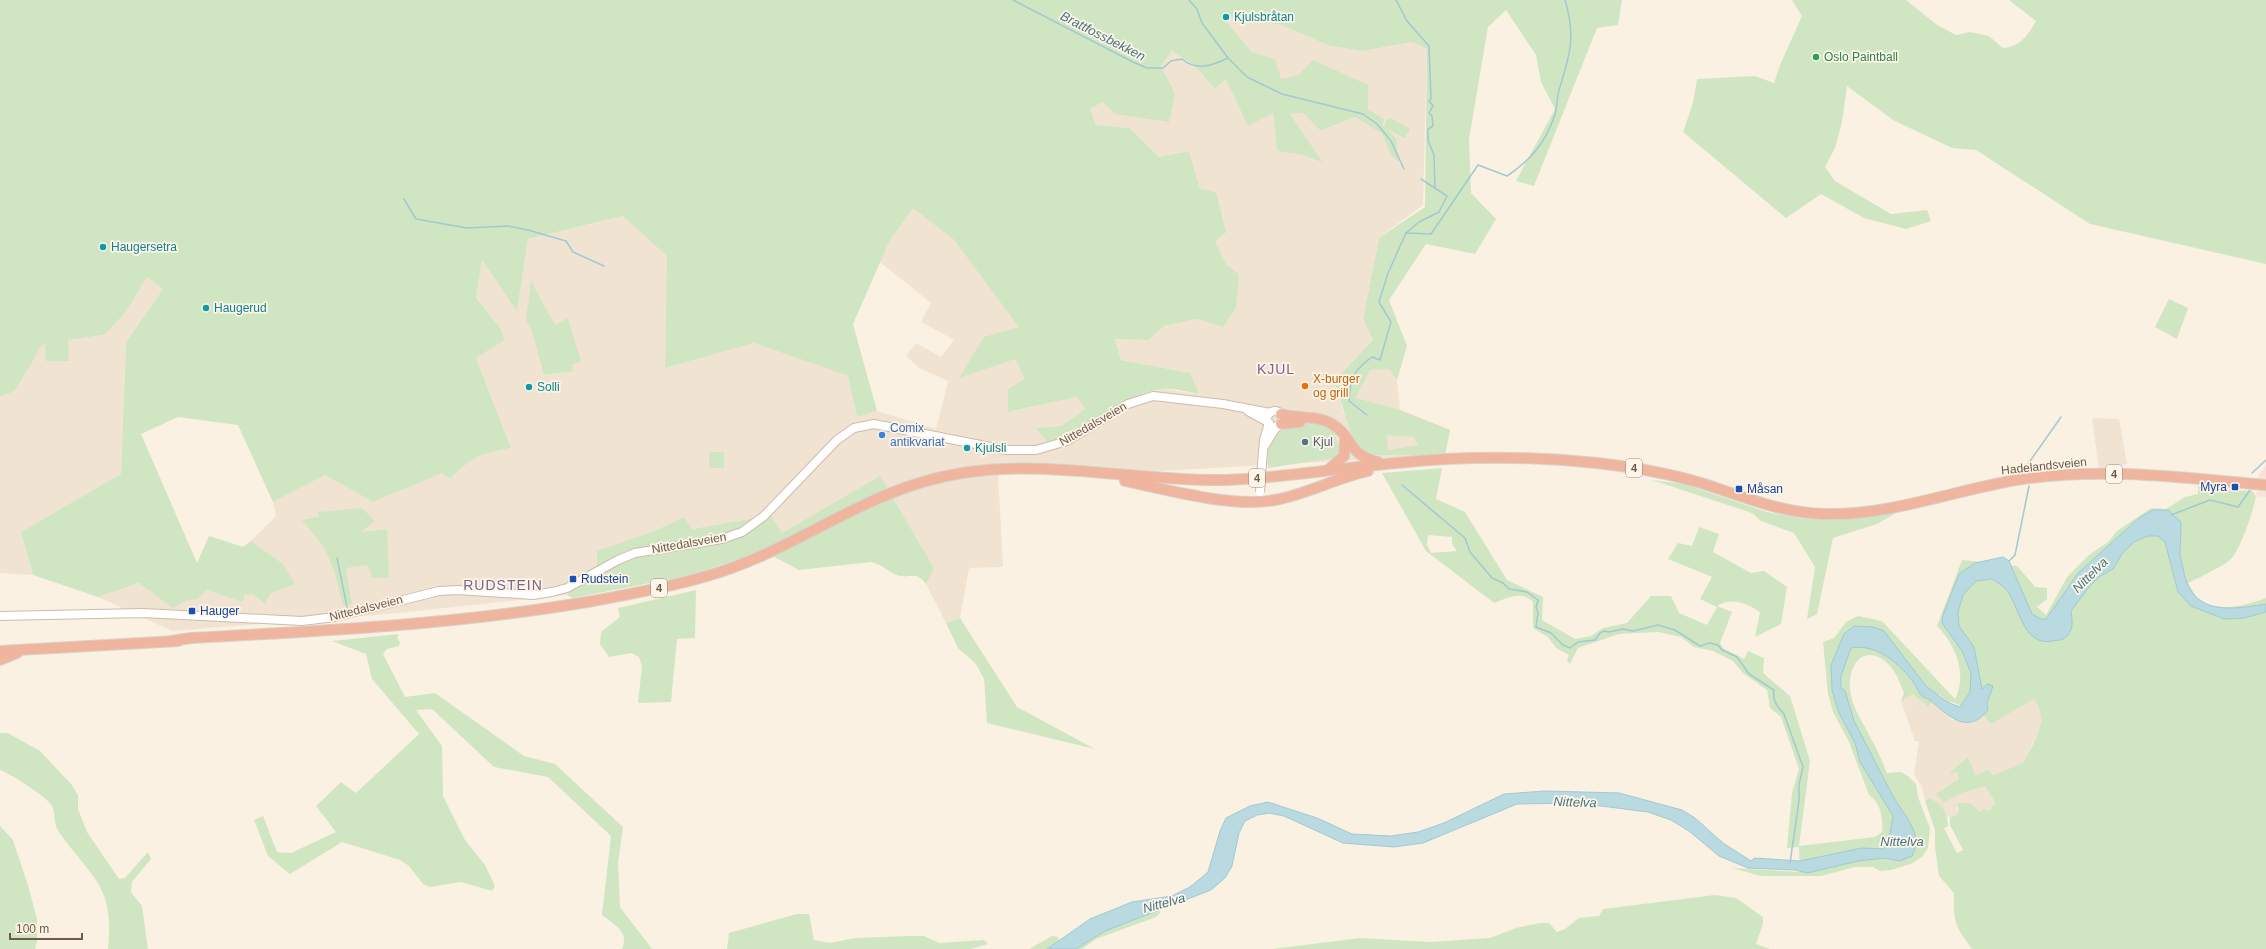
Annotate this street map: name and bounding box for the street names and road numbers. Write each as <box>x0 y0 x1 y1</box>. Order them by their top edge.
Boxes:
street label: Nittedalsveien <box>1057 399 1129 449</box>
street label: Hadelandsveien <box>2000 455 2088 477</box>
road number: 4 <box>1626 459 1642 477</box>
road number: 4 <box>2106 465 2122 483</box>
road number: 4 <box>1249 469 1265 487</box>
street label: Nittedalsveien <box>651 530 727 556</box>
road number: 4 <box>651 579 667 597</box>
street label: Nittedalsveien <box>328 592 404 624</box>

